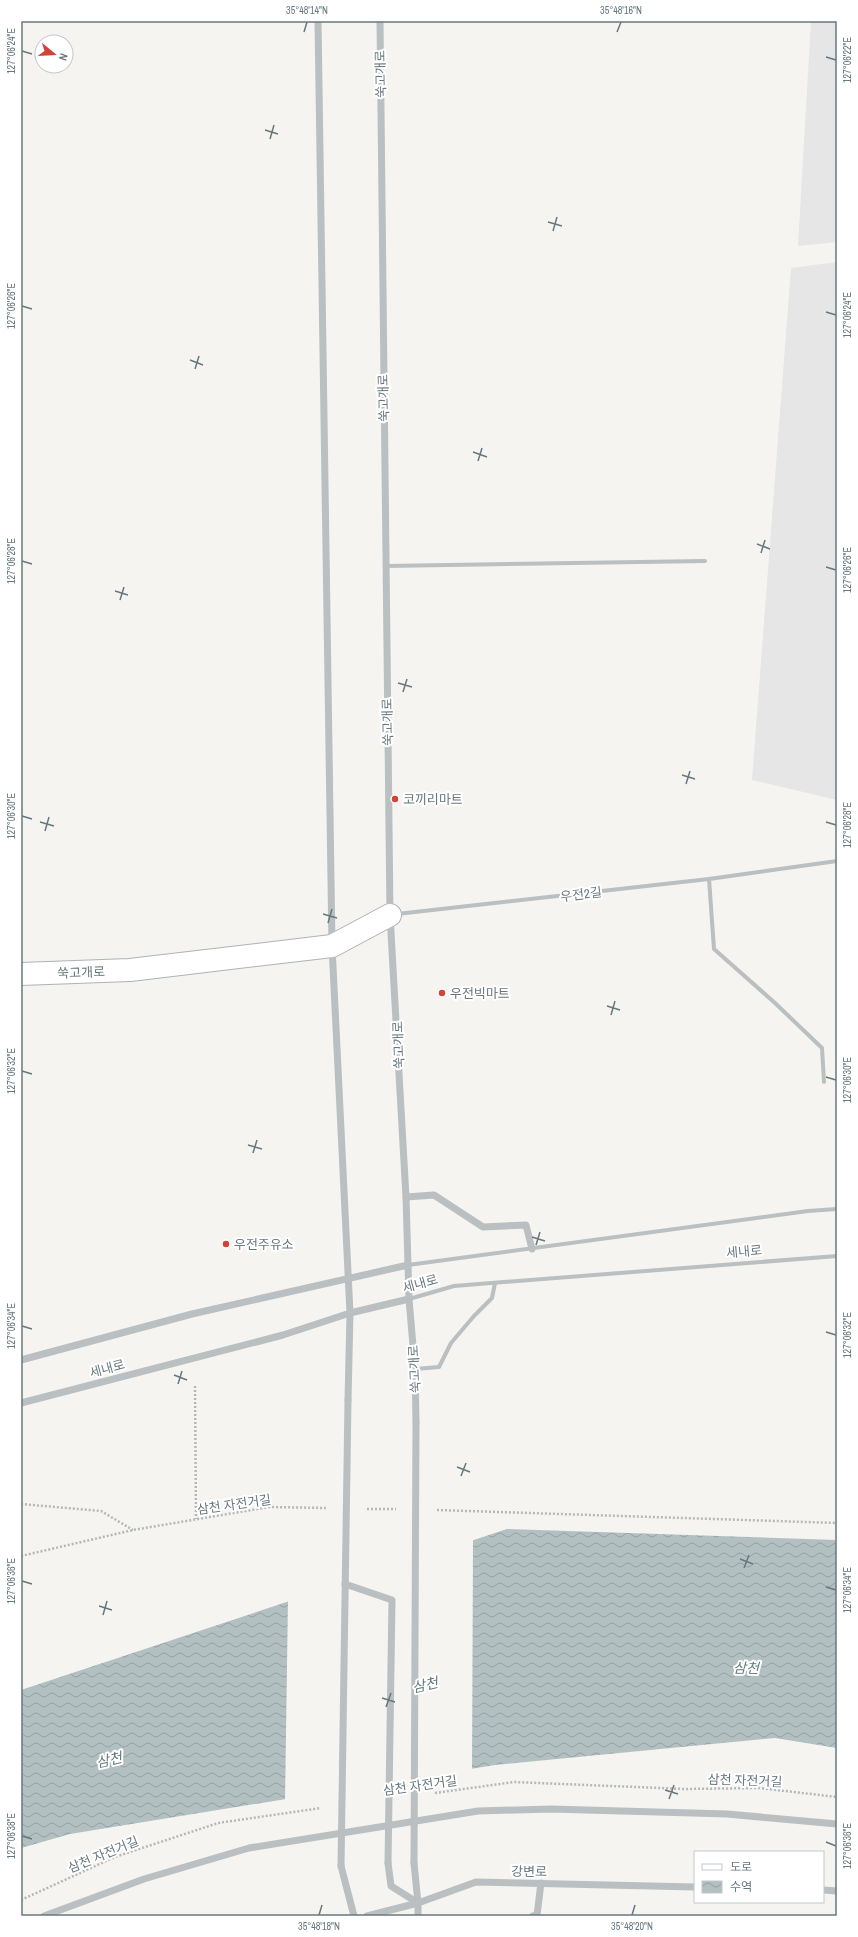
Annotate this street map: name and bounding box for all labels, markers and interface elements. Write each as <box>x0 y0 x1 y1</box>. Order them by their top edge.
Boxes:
text: 35°48'14"N <box>286 4 328 17</box>
text: 35°48'16"N <box>600 4 642 17</box>
text: 127°06'24"E <box>5 28 18 74</box>
north arrow <box>34 34 74 74</box>
text: 127°06'22"E <box>841 37 854 83</box>
street label: 쑥고개로 <box>372 50 389 98</box>
text: N <box>56 52 71 62</box>
text: 127°06'26"E <box>5 283 18 329</box>
text: 127°06'24"E <box>841 292 854 338</box>
street label: 쑥고개로 <box>375 374 392 422</box>
text: 127°06'28"E <box>5 538 18 584</box>
text: 127°06'26"E <box>841 547 854 593</box>
street label: 쑥고개로 <box>379 698 396 746</box>
place label: 코끼리마트 <box>403 791 463 808</box>
text: 127°06'30"E <box>5 793 18 839</box>
marker: 코끼리마트 <box>390 794 400 804</box>
text: 127°06'28"E <box>841 802 854 848</box>
street label: 우전2길 <box>559 884 603 905</box>
street label: 쑥고개로 <box>57 963 105 982</box>
place label: 우전빅마트 <box>450 985 510 1002</box>
marker: 우전빅마트 <box>437 988 447 998</box>
street label: 쑥고개로 <box>389 1021 408 1069</box>
text: 127°06'32"E <box>5 1048 18 1094</box>
text: 127°06'30"E <box>841 1057 854 1103</box>
place label: 우전주유소 <box>234 1236 294 1253</box>
marker: 우전주유소 <box>221 1239 231 1249</box>
street label: 세내로 <box>725 1241 763 1262</box>
street label: 세내로 <box>401 1271 440 1296</box>
text: 127°06'34"E <box>5 1303 18 1349</box>
text: 127°06'32"E <box>841 1312 854 1358</box>
street label: 쑥고개로 <box>405 1345 424 1393</box>
street label: 세내로 <box>88 1356 127 1381</box>
street label: 삼천 자전거길 <box>196 1491 272 1518</box>
text: 127°06'36"E <box>5 1558 18 1604</box>
text: 127°06'34"E <box>841 1567 854 1613</box>
water label: 삼천 <box>733 1659 760 1677</box>
water label: 삼천 <box>410 1673 441 1697</box>
water label: 삼천 <box>94 1748 125 1772</box>
street label: 삼천 자전거길 <box>707 1771 783 1790</box>
street label: 삼천 자전거길 <box>382 1772 458 1799</box>
text: 127°06'38"E <box>5 1813 18 1859</box>
text: 127°06'36"E <box>841 1823 854 1869</box>
street label: 삼천 자전거길 <box>65 1833 141 1876</box>
legend <box>694 1851 824 1903</box>
text: 도로 <box>730 1859 752 1875</box>
street label: 강변로 <box>511 1863 547 1880</box>
text: 수역 <box>730 1879 752 1895</box>
text: 35°48'18"N <box>298 1920 340 1933</box>
text: 35°48'20"N <box>611 1920 653 1933</box>

